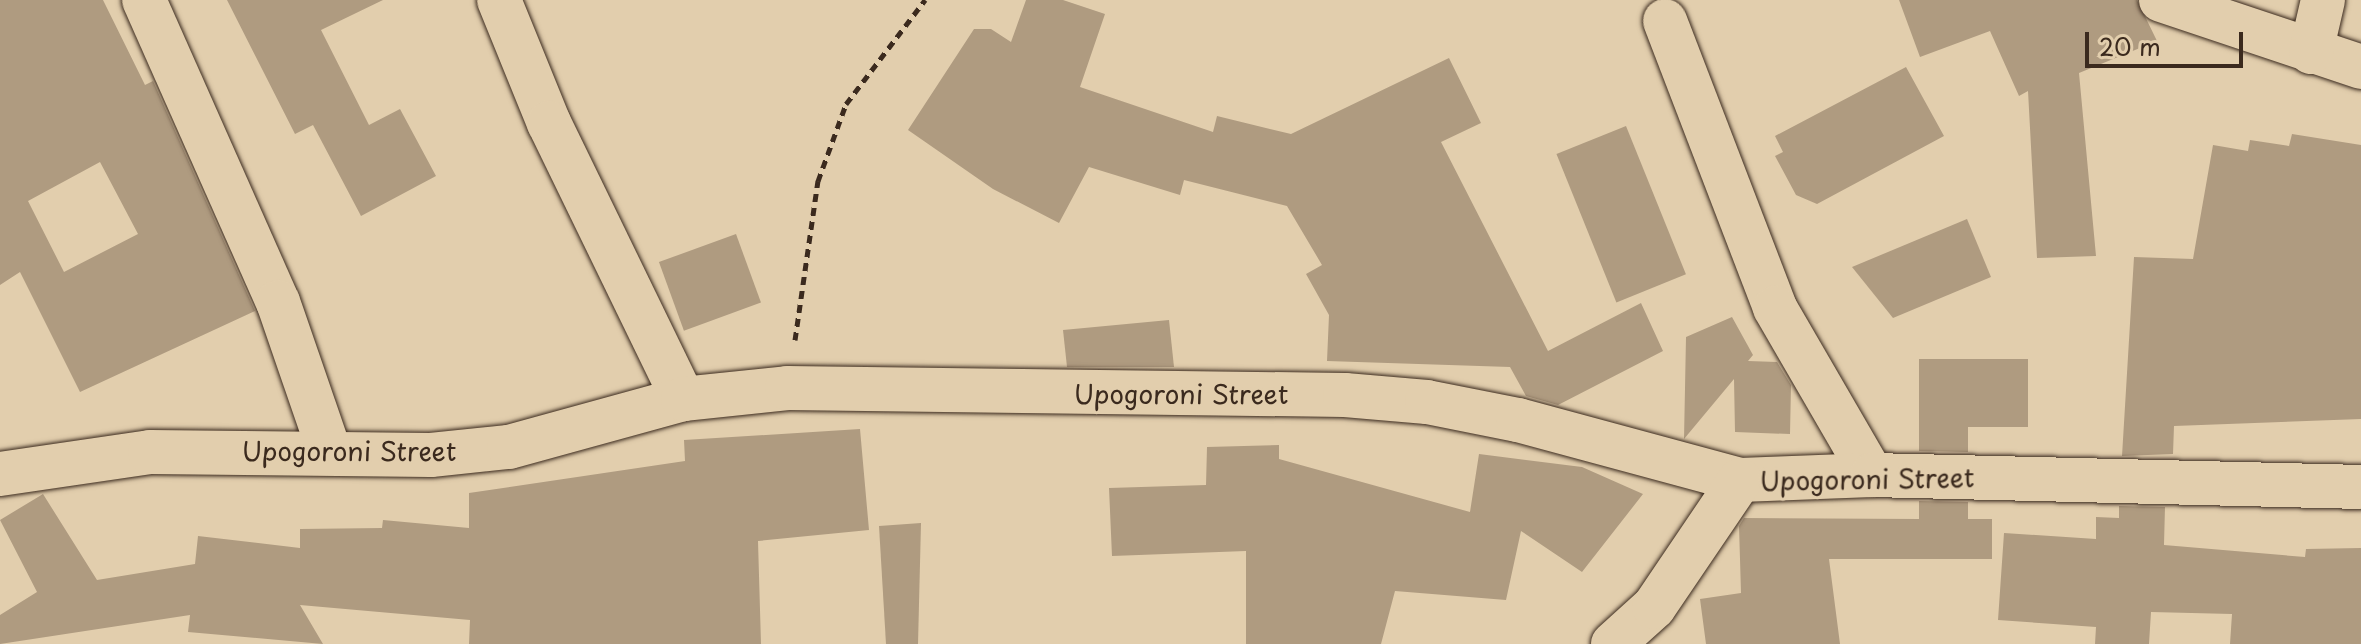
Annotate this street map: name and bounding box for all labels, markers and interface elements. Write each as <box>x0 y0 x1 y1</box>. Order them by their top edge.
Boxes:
scale bar <box>2089 16 2247 66</box>
text: 20 m <box>2099 28 2161 64</box>
street label: Upogoroni Street <box>1074 378 1288 410</box>
street label: Upogoroni Street <box>242 435 456 467</box>
street label: Upogoroni Street <box>1759 462 1975 496</box>

